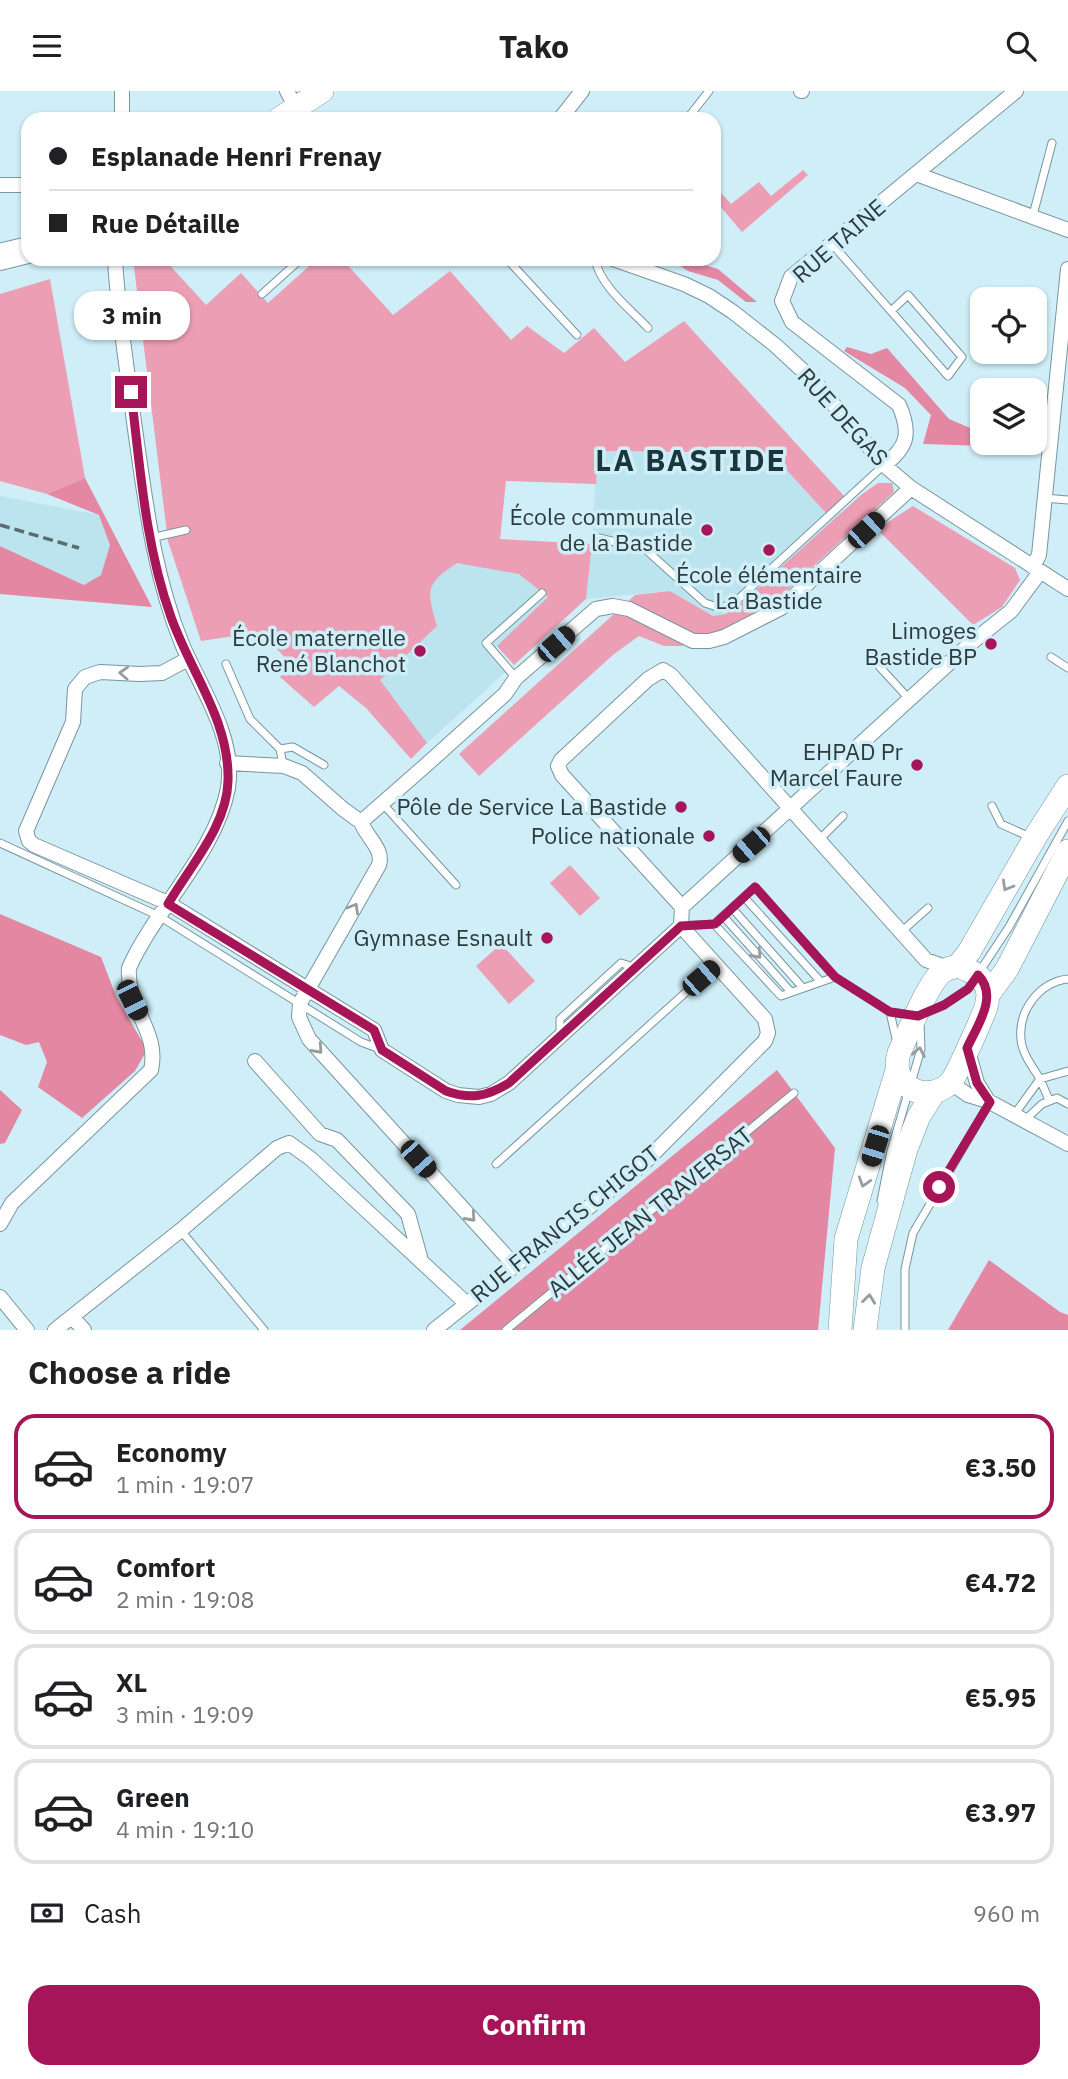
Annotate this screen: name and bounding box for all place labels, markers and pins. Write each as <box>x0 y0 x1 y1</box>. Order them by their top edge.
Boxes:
place label: École communale de la Bastide <box>509 501 693 557</box>
marker: École communale de la Bastide <box>699 522 715 538</box>
marker: École élémentaire La Bastide <box>761 542 777 558</box>
place label: École élémentaire La Bastide <box>676 559 862 615</box>
place label: Limoges Bastide BP <box>864 615 977 671</box>
place label: École maternelle René Blanchot <box>232 622 406 678</box>
marker: Limoges Bastide BP <box>983 636 999 652</box>
marker: École maternelle René Blanchot <box>412 643 428 659</box>
place label: EHPAD Pr Marcel Faure <box>770 736 904 792</box>
marker: EHPAD Pr Marcel Faure <box>909 757 925 773</box>
place label: Pôle de Service La Bastide <box>396 791 667 821</box>
marker: Pôle de Service La Bastide <box>673 799 689 815</box>
place label: Police nationale <box>531 820 695 850</box>
marker: Police nationale <box>701 828 717 844</box>
place label: Gymnase Esnault <box>354 922 533 952</box>
marker: Gymnase Esnault <box>539 930 555 946</box>

